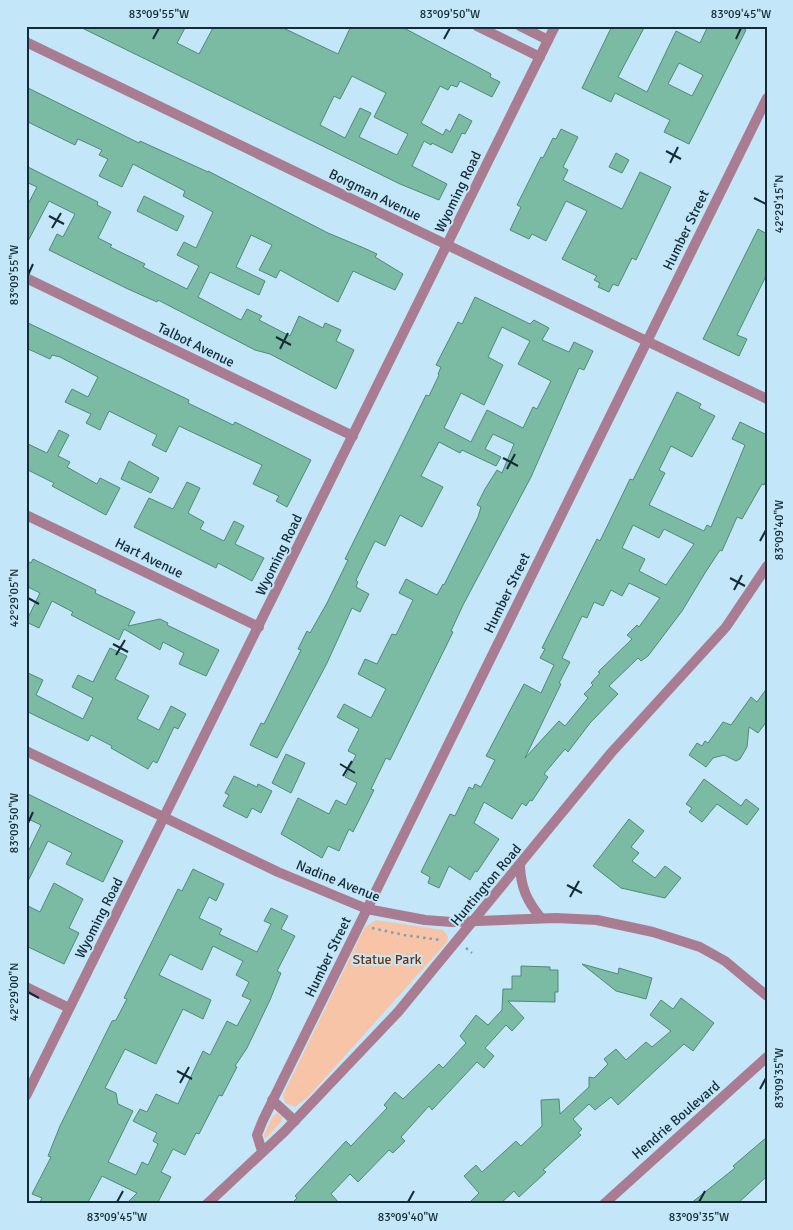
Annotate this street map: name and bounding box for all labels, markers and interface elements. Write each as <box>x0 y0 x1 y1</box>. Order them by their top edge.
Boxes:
text: 83°09'55"W <box>129 7 189 22</box>
text: 83°09'50"W <box>420 7 480 22</box>
text: 83°09'45"W <box>711 7 771 22</box>
street label: Wyoming Road <box>431 148 485 236</box>
street label: Borgman Avenue <box>326 165 424 225</box>
text: 42°29'15"N <box>772 175 787 233</box>
street label: Humber Street <box>659 187 713 273</box>
text: 83°09'55"W <box>7 245 22 305</box>
street label: Talbot Avenue <box>155 319 237 371</box>
text: 83°09'40"W <box>772 500 787 560</box>
street label: Wyoming Road <box>252 511 306 599</box>
street label: Hart Avenue <box>112 534 186 582</box>
street label: Humber Street <box>480 550 534 636</box>
text: 42°29'05"N <box>7 569 22 627</box>
text: 83°09'50"W <box>7 793 22 853</box>
street label: Huntington Road <box>447 841 525 929</box>
street label: Nadine Avenue <box>293 856 383 906</box>
street label: Wyoming Road <box>71 875 127 961</box>
street label: Humber Street <box>301 914 355 1000</box>
park label: Statue Park <box>352 951 422 968</box>
text: 42°29'00"N <box>7 963 22 1021</box>
text: 83°09'35"W <box>772 1048 787 1108</box>
street label: Hendrie Boulevard <box>629 1077 723 1163</box>
text: 83°09'45"W <box>87 1210 147 1225</box>
text: 83°09'40"W <box>378 1210 438 1225</box>
text: 83°09'35"W <box>669 1210 729 1225</box>

